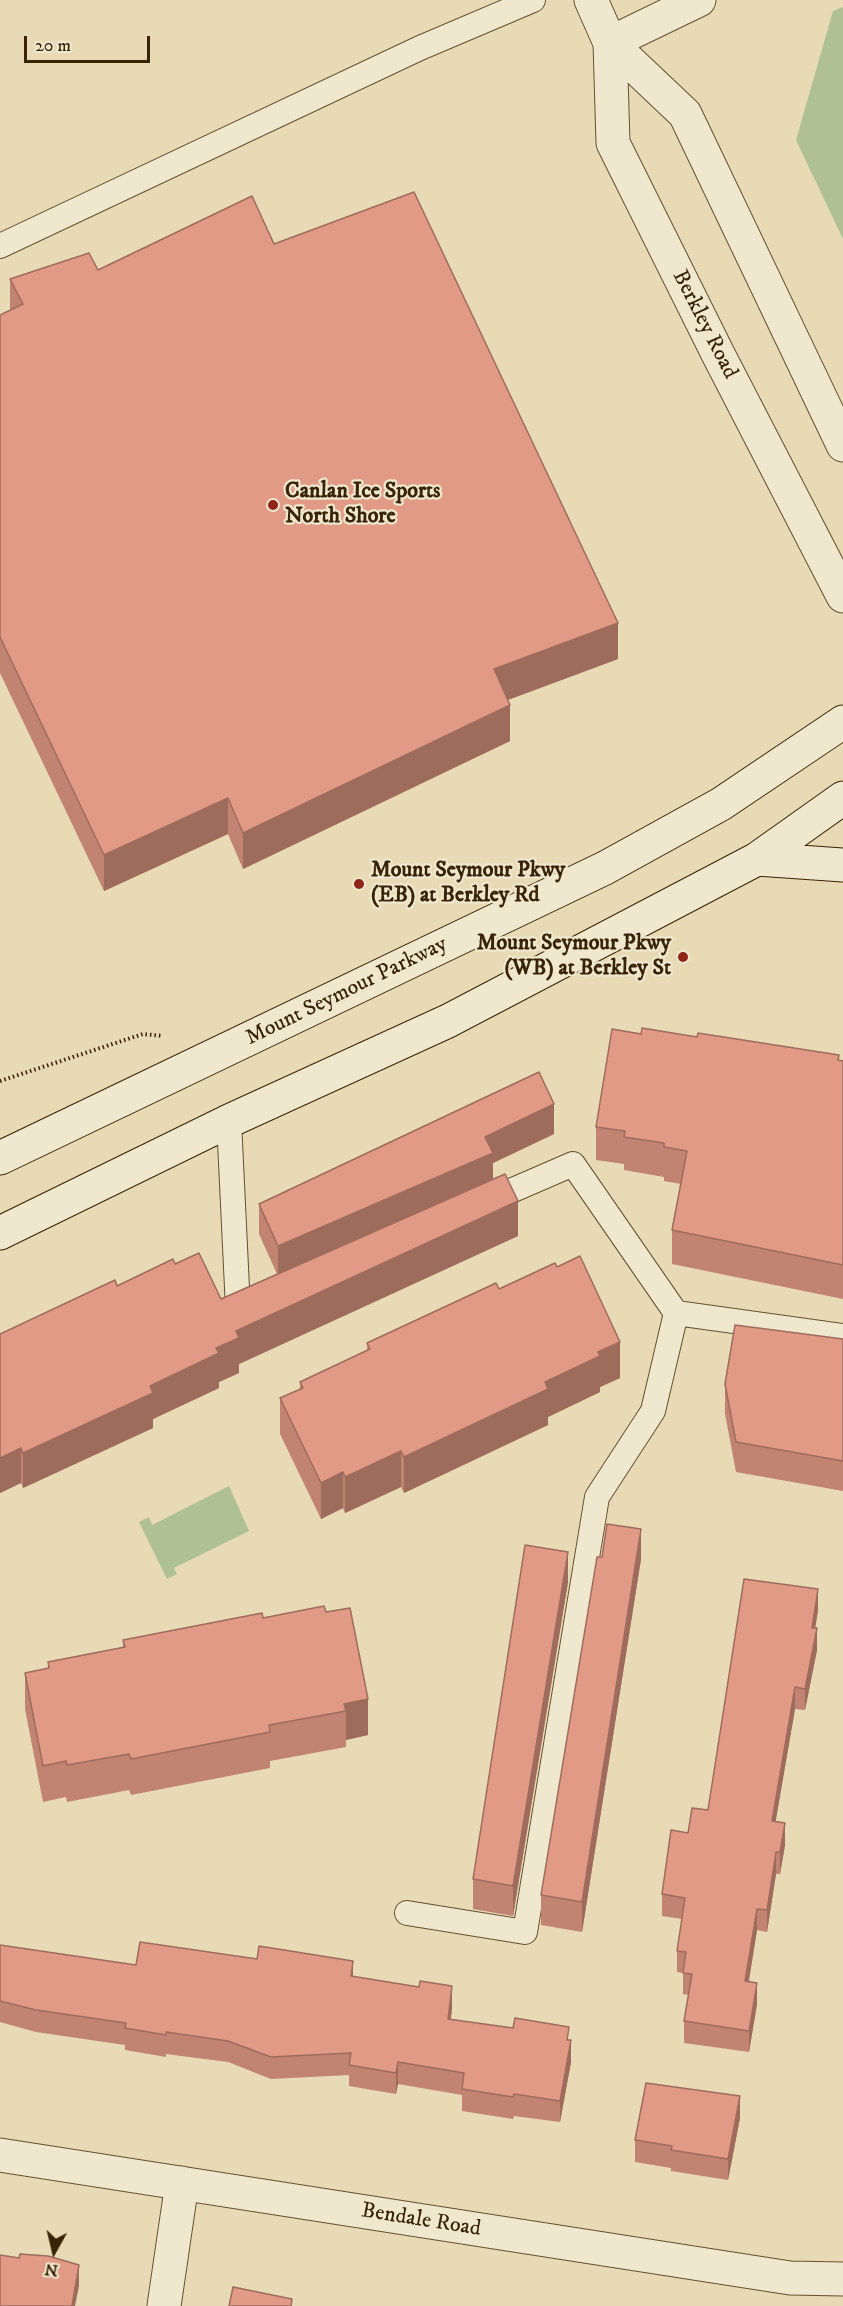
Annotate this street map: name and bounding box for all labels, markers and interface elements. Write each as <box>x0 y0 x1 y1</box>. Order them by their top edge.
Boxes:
scale bar <box>27 24 153 62</box>
text: 20 m <box>35 35 71 57</box>
street label: Berkley Road <box>665 266 743 384</box>
place label: Canlan Ice Sports North Shore <box>285 479 440 530</box>
marker: Canlan Ice Sports North Shore <box>266 498 280 512</box>
place label: Mount Seymour Pkwy (EB) at Berkley Rd <box>371 858 565 909</box>
marker: Mount Seymour Pkwy (EB) at Berkley Rd <box>352 877 366 891</box>
place label: Mount Seymour Pkwy (WB) at Berkley St <box>477 931 671 982</box>
street label: Mount Seymour Parkway <box>242 932 452 1052</box>
marker: Mount Seymour Pkwy (WB) at Berkley St <box>676 950 690 964</box>
street label: Bendale Road <box>359 2199 483 2243</box>
north arrow <box>24 2222 84 2282</box>
text: N <box>44 2259 59 2281</box>

